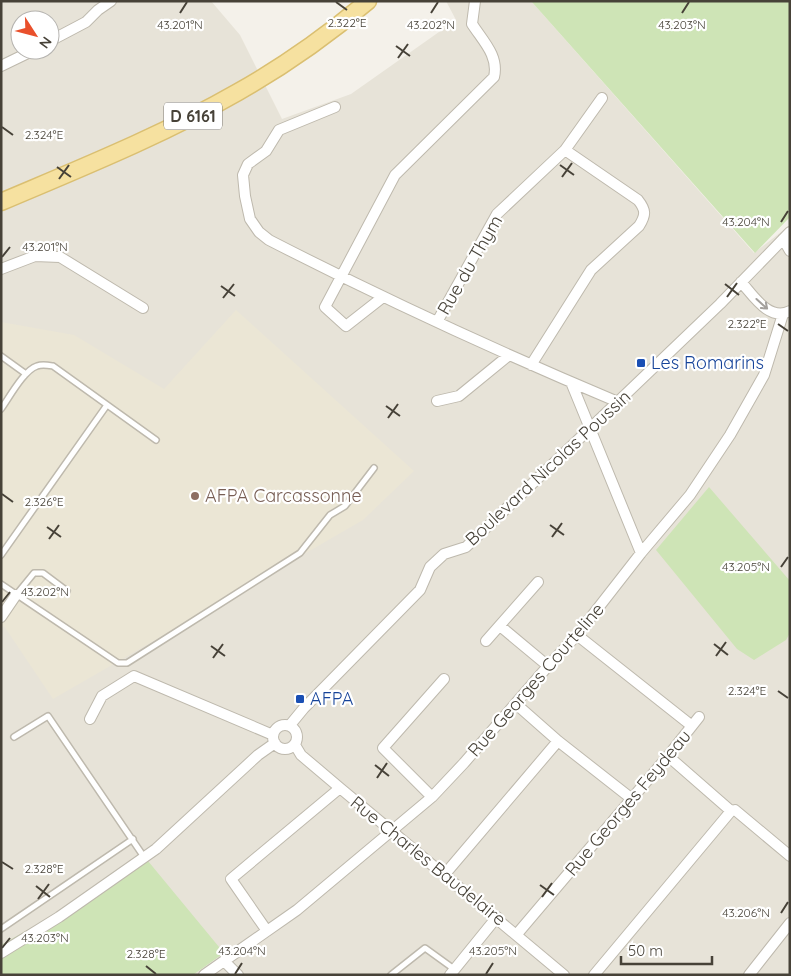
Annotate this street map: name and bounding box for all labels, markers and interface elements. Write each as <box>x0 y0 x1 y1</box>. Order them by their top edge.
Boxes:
north arrow <box>10 10 60 60</box>
text: 2.322°E <box>327 15 367 30</box>
text: 43.201°N <box>157 17 203 32</box>
text: 43.202°N <box>407 17 455 32</box>
text: 43.203°N <box>658 17 706 32</box>
text: N <box>35 33 56 52</box>
road number: D 6161 <box>164 102 222 130</box>
text: 2.324°E <box>25 127 64 142</box>
street label: Rue du Thym <box>432 211 507 319</box>
text: 43.204°N <box>722 214 770 229</box>
text: 43.201°N <box>22 239 68 254</box>
one-way arrow <box>756 299 769 310</box>
text: 2.322°E <box>727 316 767 331</box>
place label: Les Romarins <box>651 351 764 374</box>
marker: Les Romarins <box>635 357 647 369</box>
street label: Boulevard Nicolas Poussin <box>460 385 635 550</box>
place label: AFPA Carcassonne <box>205 484 362 507</box>
marker: AFPA Carcassonne <box>189 490 201 502</box>
text: 2.326°E <box>24 494 64 509</box>
text: 43.205°N <box>722 559 770 574</box>
text: 43.202°N <box>21 584 69 599</box>
street label: Rue Georges Courteline <box>463 598 609 761</box>
text: 2.324°E <box>728 683 767 698</box>
place label: AFPA <box>310 687 354 710</box>
marker: AFPA <box>294 693 306 705</box>
street label: Rue Georges Feydeau <box>560 725 696 881</box>
street label: Rue Charles Baudelaire <box>346 791 511 931</box>
text: 2.328°E <box>24 861 64 876</box>
text: 43.206°N <box>722 905 770 920</box>
text: 43.203°N <box>21 930 69 945</box>
scale bar <box>621 934 712 966</box>
text: 50 m <box>628 941 663 960</box>
text: 43.204°N <box>218 943 266 958</box>
text: 43.205°N <box>469 943 517 958</box>
text: 2.328°E <box>126 946 166 961</box>

